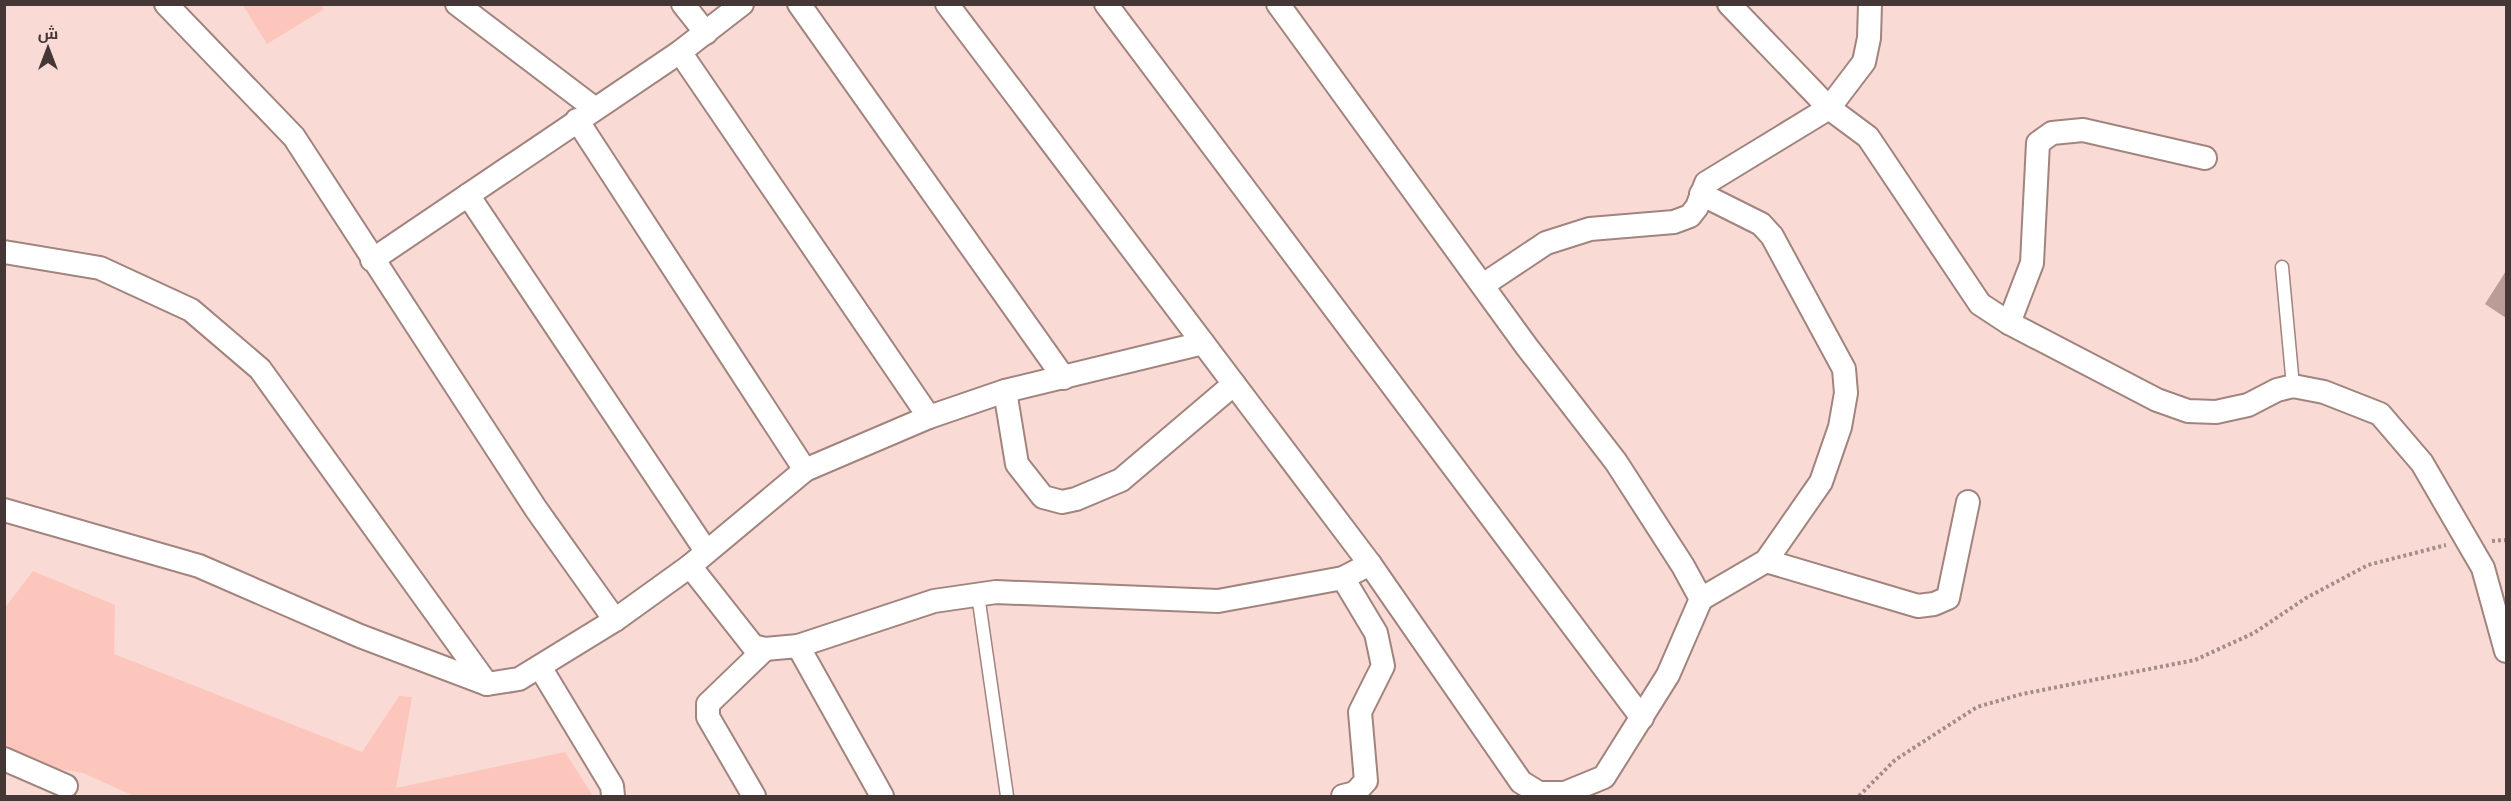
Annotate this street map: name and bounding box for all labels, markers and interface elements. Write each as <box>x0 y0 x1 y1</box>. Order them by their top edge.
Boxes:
north arrow <box>18 18 78 78</box>
text: ش <box>38 23 58 44</box>

